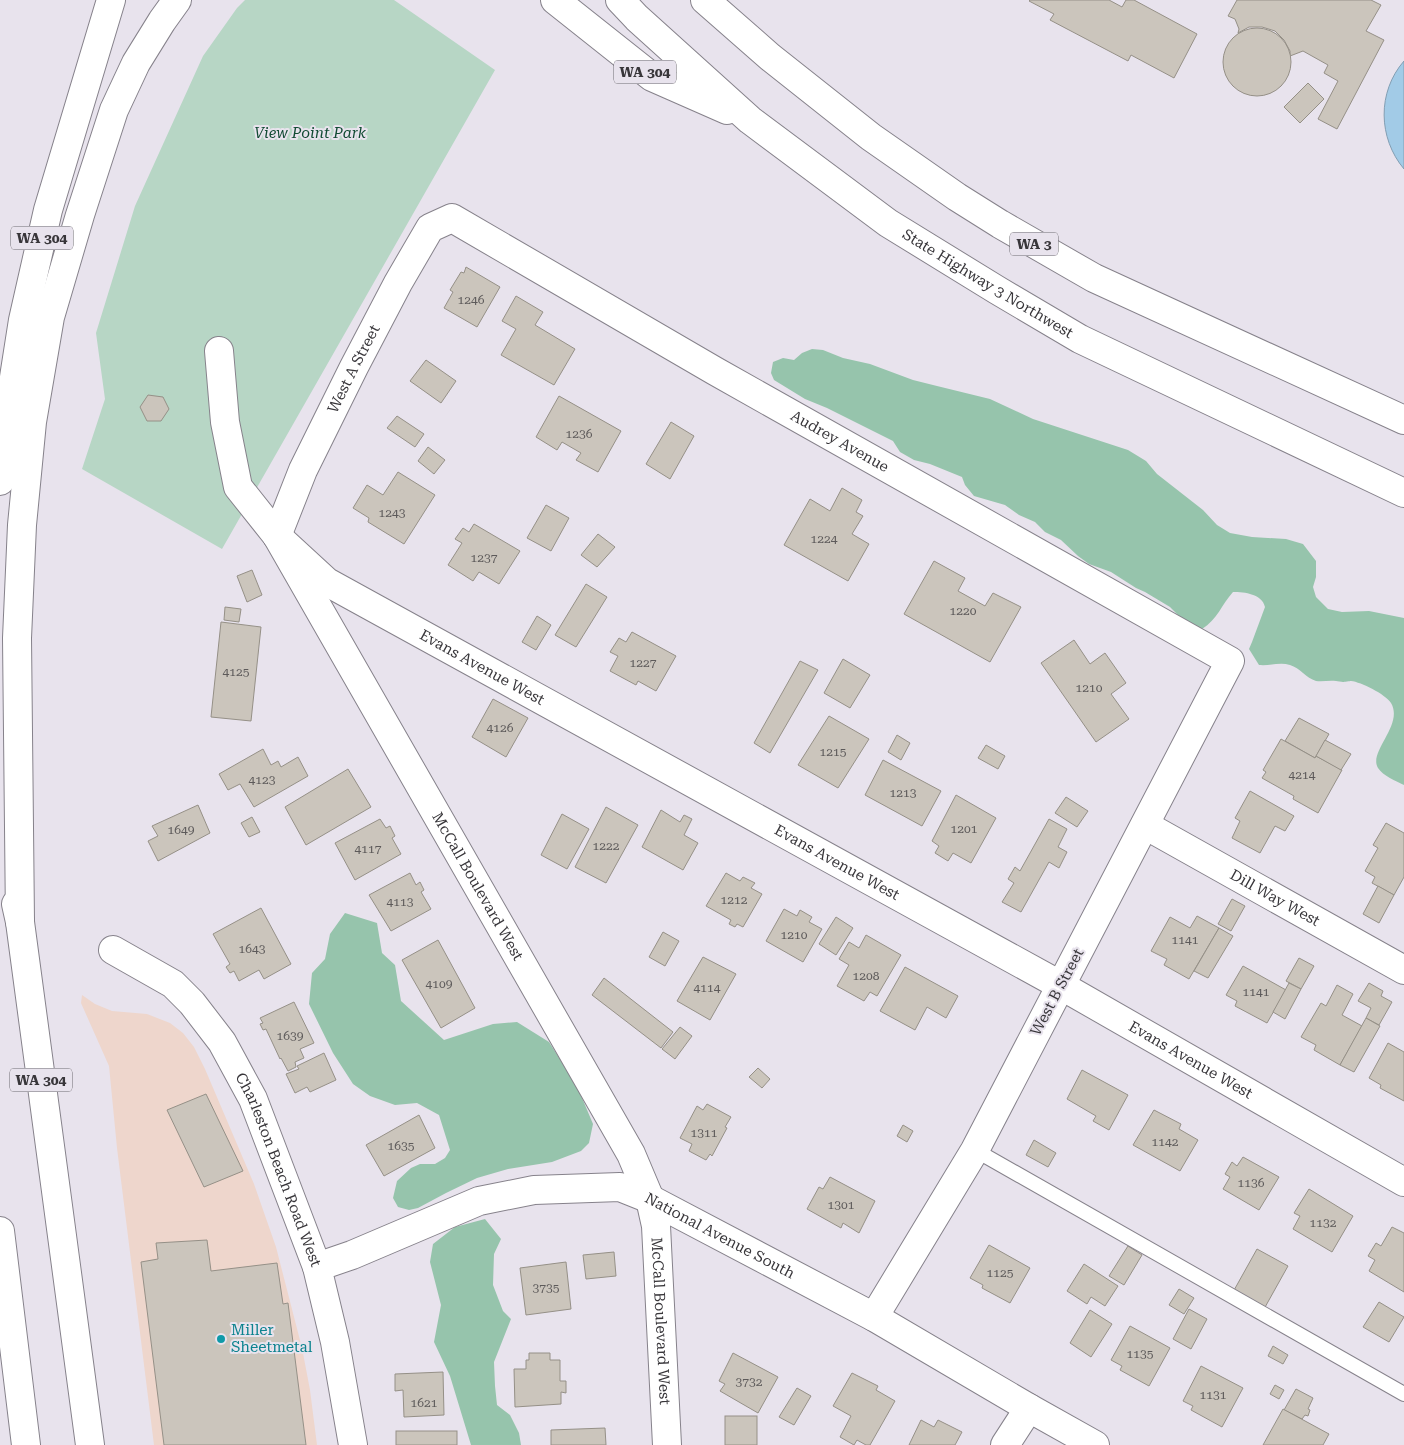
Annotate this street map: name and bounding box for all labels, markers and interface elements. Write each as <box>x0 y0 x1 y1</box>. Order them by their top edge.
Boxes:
road number: WA 304 <box>614 61 676 84</box>
park label: View Point Park <box>254 124 367 142</box>
street label: State Highway 3 Northwest <box>899 225 1077 342</box>
road number: WA 304 <box>11 227 73 250</box>
road number: WA 3 <box>1010 232 1058 255</box>
house number: 1246 <box>458 293 485 307</box>
street label: West A Street <box>324 321 384 416</box>
street label: Audrey Avenue <box>787 406 892 476</box>
house number: 1236 <box>566 427 593 441</box>
house number: 1243 <box>379 506 406 520</box>
house number: 1224 <box>811 532 838 546</box>
house number: 1237 <box>471 551 498 565</box>
house number: 1220 <box>950 604 977 618</box>
street label: Evans Avenue West <box>417 626 548 709</box>
house number: 1227 <box>630 656 657 670</box>
house number: 4125 <box>223 665 250 679</box>
house number: 1210 <box>1076 681 1103 695</box>
house number: 4126 <box>487 721 514 735</box>
house number: 1215 <box>820 745 847 759</box>
house number: 4214 <box>1289 768 1316 782</box>
house number: 4123 <box>249 773 276 787</box>
house number: 1213 <box>890 786 917 800</box>
street label: McCall Boulevard West <box>428 809 527 964</box>
street label: Evans Avenue West <box>771 821 903 904</box>
house number: 1201 <box>951 822 978 836</box>
house number: 1649 <box>168 823 195 837</box>
house number: 1222 <box>593 839 620 853</box>
house number: 4117 <box>355 842 382 856</box>
street label: Dill Way West <box>1227 865 1323 930</box>
house number: 1212 <box>721 893 748 907</box>
house number: 4113 <box>387 895 414 909</box>
house number: 1210 <box>781 928 808 942</box>
house number: 1141 <box>1172 933 1199 947</box>
house number: 1643 <box>239 942 266 956</box>
street label: West B Street <box>1026 945 1088 1039</box>
house number: 1208 <box>853 969 880 983</box>
house number: 4109 <box>426 977 453 991</box>
house number: 4114 <box>694 981 721 995</box>
house number: 1141 <box>1243 985 1270 999</box>
street label: Evans Avenue West <box>1126 1017 1256 1103</box>
house number: 1639 <box>277 1029 304 1043</box>
road number: WA 304 <box>10 1068 72 1092</box>
street label: Charleston Beach Road West <box>231 1070 325 1270</box>
house number: 1311 <box>691 1126 718 1140</box>
house number: 1142 <box>1152 1135 1179 1149</box>
house number: 1635 <box>388 1139 415 1153</box>
house number: 1136 <box>1238 1176 1265 1190</box>
street label: National Avenue South <box>642 1189 798 1283</box>
house number: 1301 <box>828 1198 855 1212</box>
house number: 1132 <box>1310 1216 1337 1230</box>
street label: McCall Boulevard West <box>648 1237 674 1406</box>
house number: 1125 <box>987 1266 1014 1280</box>
house number: 3735 <box>533 1281 560 1295</box>
place label: Miller Sheetmetal <box>231 1321 313 1356</box>
marker: Miller Sheetmetal <box>215 1333 227 1345</box>
house number: 1135 <box>1127 1347 1154 1361</box>
house number: 3732 <box>736 1375 763 1389</box>
house number: 1131 <box>1200 1388 1227 1402</box>
house number: 1621 <box>411 1396 438 1410</box>

